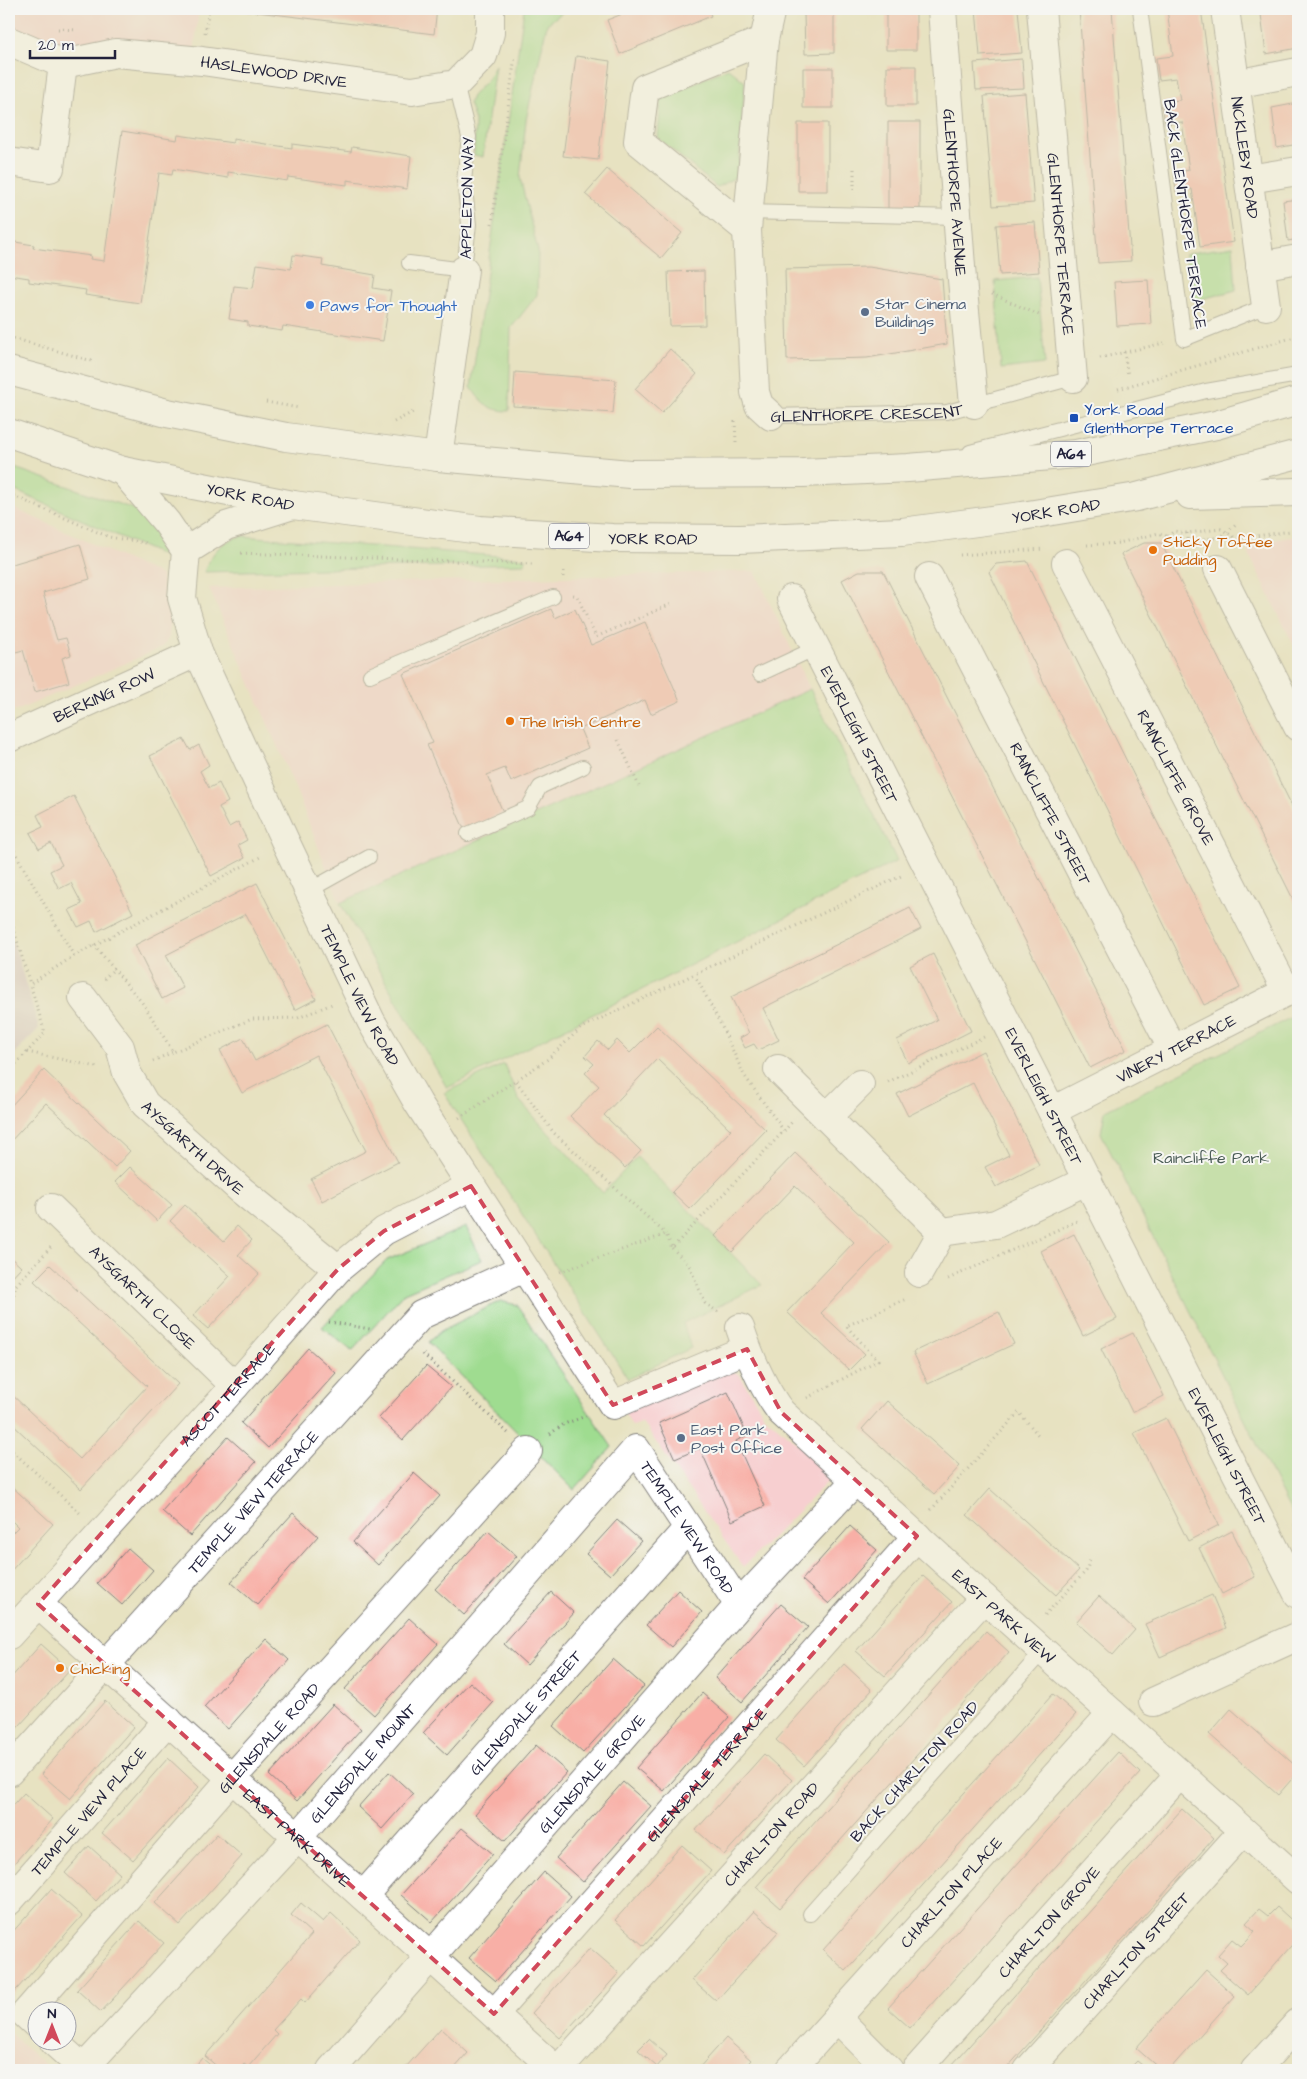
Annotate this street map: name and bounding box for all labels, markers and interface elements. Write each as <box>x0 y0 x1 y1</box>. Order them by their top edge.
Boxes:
scale bar <box>30 28 115 60</box>
text: 20 m <box>38 35 74 56</box>
street label: HASLEWOOD DRIVE <box>199 51 349 94</box>
street label: NICKLEBY ROAD <box>1225 95 1264 220</box>
street label: BACK GLENTHORPE TERRACE <box>1158 98 1212 331</box>
street label: GLENTHORPE AVENUE <box>937 108 972 278</box>
street label: APPLETON WAY <box>455 136 479 259</box>
street label: GLENTHORPE TERRACE <box>1042 152 1079 337</box>
place label: Star Cinema Buildings <box>875 293 966 334</box>
place label: Paws for Thought <box>320 295 458 318</box>
marker: Paws for Thought <box>304 299 316 311</box>
marker: Star Cinema Buildings <box>859 306 871 318</box>
street label: GLENTHORPE CRESCENT <box>770 398 966 428</box>
place label: York Road Glenthorpe Terrace <box>1084 399 1234 439</box>
marker: York Road Glenthorpe Terrace <box>1068 412 1080 424</box>
road number: A64 <box>1051 442 1091 466</box>
street label: YORK ROAD <box>204 478 296 517</box>
street label: YORK ROAD <box>1010 493 1102 529</box>
road number: A64 <box>549 524 589 548</box>
street label: YORK ROAD <box>608 528 697 551</box>
place label: Sticky Toffee Pudding <box>1163 531 1273 572</box>
marker: Sticky Toffee Pudding <box>1147 544 1159 556</box>
street label: BERKING ROW <box>50 663 158 728</box>
street label: EVERLEIGH STREET <box>815 663 903 807</box>
street label: RAINCLIFFE GROVE <box>1131 706 1220 850</box>
place label: The Irish Centre <box>520 711 641 733</box>
marker: The Irish Centre <box>504 715 516 727</box>
street label: RAINCLIFFE STREET <box>1004 739 1096 889</box>
street label: TEMPLE VIEW ROAD <box>315 921 405 1070</box>
street label: VINERY TERRACE <box>1113 1009 1240 1089</box>
street label: EVERLEIGH STREET <box>999 1024 1088 1169</box>
street label: AYSGARTH DRIVE <box>136 1096 249 1200</box>
park label: Raincliffe Park <box>1153 1147 1269 1169</box>
street label: AYSGARTH CLOSE <box>84 1241 201 1355</box>
street label: ASCOT TERRACE <box>176 1338 281 1451</box>
street label: EVERLEIGH STREET <box>1183 1384 1271 1529</box>
place label: East Park Post Office <box>691 1419 782 1459</box>
street label: TEMPLE VIEW TERRACE <box>183 1425 324 1579</box>
marker: East Park Post Office <box>675 1432 687 1444</box>
street label: TEMPLE VIEW ROAD <box>635 1457 739 1599</box>
street label: EAST PARK VIEW <box>947 1564 1059 1669</box>
street label: GLENSDALE STREET <box>465 1646 587 1780</box>
place label: Chicking <box>70 1658 130 1681</box>
marker: Chicking <box>54 1662 66 1674</box>
street label: GLENSDALE ROAD <box>213 1678 325 1799</box>
street label: BACK CHARLTON ROAD <box>845 1696 984 1847</box>
street label: GLENSDALE MOUNT <box>305 1699 422 1828</box>
street label: GLENSDALE TERRACE <box>641 1703 773 1847</box>
street label: GLENSDALE GROVE <box>534 1709 651 1838</box>
street label: TEMPLE VIEW PLACE <box>26 1742 152 1881</box>
street label: CHARLTON ROAD <box>719 1778 825 1892</box>
street label: EAST PARK DRIVE <box>238 1784 356 1893</box>
street label: CHARLTON PLACE <box>895 1832 1008 1953</box>
street label: CHARLTON GROVE <box>993 1861 1106 1983</box>
street label: CHARLTON STREET <box>1078 1887 1195 2015</box>
north arrow <box>28 2002 78 2052</box>
text: N <box>48 2004 57 2024</box>

